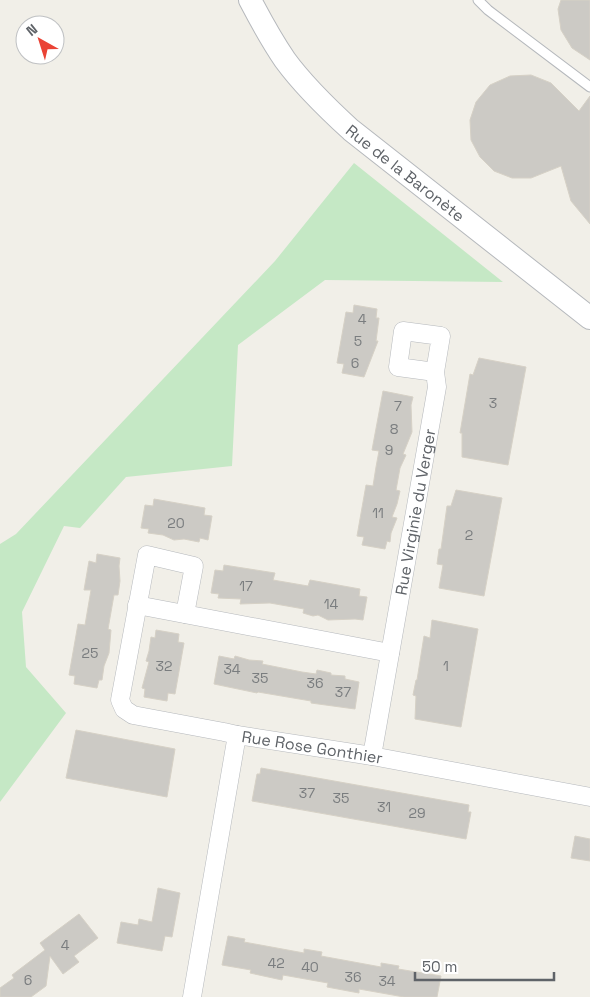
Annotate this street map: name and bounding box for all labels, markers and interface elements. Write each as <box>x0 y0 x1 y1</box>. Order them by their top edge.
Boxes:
north arrow <box>15 15 65 65</box>
text: N <box>23 20 41 40</box>
street label: Rue de la Baronète <box>342 119 469 226</box>
house number: 4 <box>358 310 367 328</box>
house number: 5 <box>354 332 362 350</box>
house number: 6 <box>351 354 359 372</box>
house number: 3 <box>489 394 497 412</box>
house number: 7 <box>394 397 402 415</box>
house number: 8 <box>390 420 399 438</box>
street label: Rue Virginie du Verger <box>390 427 440 597</box>
house number: 9 <box>385 441 393 459</box>
house number: 11 <box>372 504 384 522</box>
house number: 20 <box>167 514 185 532</box>
house number: 2 <box>465 526 473 544</box>
house number: 17 <box>239 577 253 595</box>
house number: 14 <box>324 595 339 613</box>
house number: 25 <box>82 644 98 662</box>
house number: 32 <box>156 657 172 675</box>
house number: 1 <box>443 657 449 675</box>
house number: 34 <box>223 660 241 678</box>
house number: 35 <box>252 669 268 687</box>
house number: 36 <box>306 674 324 692</box>
house number: 37 <box>335 683 351 701</box>
street label: Rue Rose Gonthier <box>240 725 384 768</box>
house number: 37 <box>299 784 315 802</box>
house number: 35 <box>333 789 349 807</box>
house number: 31 <box>377 798 391 816</box>
house number: 29 <box>409 804 425 822</box>
house number: 4 <box>61 936 70 954</box>
scale bar <box>415 950 554 982</box>
house number: 42 <box>267 954 285 972</box>
text: 50 m <box>422 957 457 976</box>
house number: 40 <box>301 958 319 976</box>
house number: 36 <box>344 968 362 986</box>
house number: 6 <box>24 971 32 989</box>
house number: 34 <box>378 972 396 990</box>

